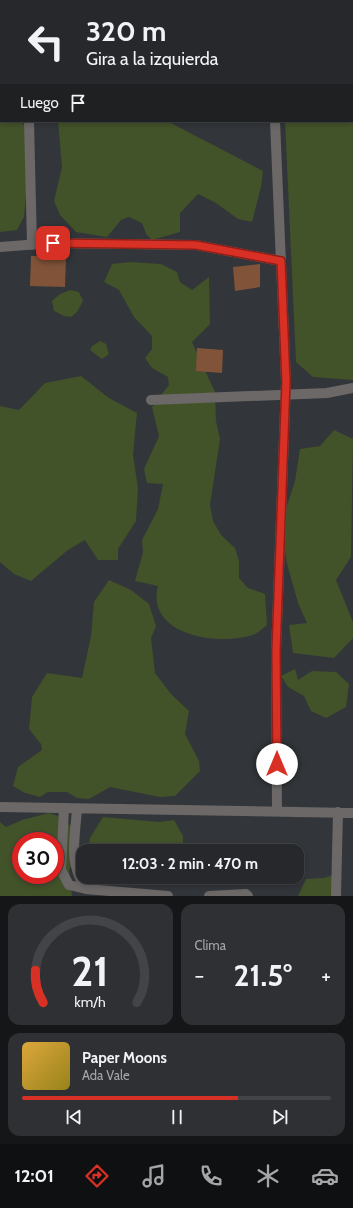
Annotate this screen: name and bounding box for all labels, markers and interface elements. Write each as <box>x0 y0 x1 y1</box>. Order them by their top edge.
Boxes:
text: 320 m <box>86 14 166 48</box>
icon: left <box>20 16 72 68</box>
text: Gira a la izquierda <box>86 48 218 70</box>
icon: arrive <box>67 92 89 114</box>
text: Luego <box>20 94 59 112</box>
pin <box>36 226 70 260</box>
icon: arrive <box>42 232 64 254</box>
position arrow <box>256 743 298 785</box>
speed limit sign: 30 <box>12 832 64 884</box>
text: 12:03 · 2 min · 470 m <box>122 855 258 873</box>
text: Clima <box>195 937 226 953</box>
text: 21 <box>72 945 109 995</box>
text: 21.5° <box>234 957 292 994</box>
text: − <box>195 962 204 989</box>
text: + <box>321 962 331 989</box>
text: km/h <box>75 992 106 1010</box>
text: Paper Moons <box>82 1049 167 1067</box>
text: Ada Vale <box>82 1067 130 1083</box>
icon: previous <box>63 1106 85 1128</box>
icon: pause <box>166 1106 188 1128</box>
icon: next <box>269 1106 291 1128</box>
icon: directions <box>83 1162 111 1190</box>
icon: music <box>140 1162 168 1190</box>
icon: phone <box>197 1162 225 1190</box>
icon: climate <box>254 1162 282 1190</box>
icon: car <box>311 1162 339 1190</box>
text: 12:01 <box>14 1165 54 1187</box>

